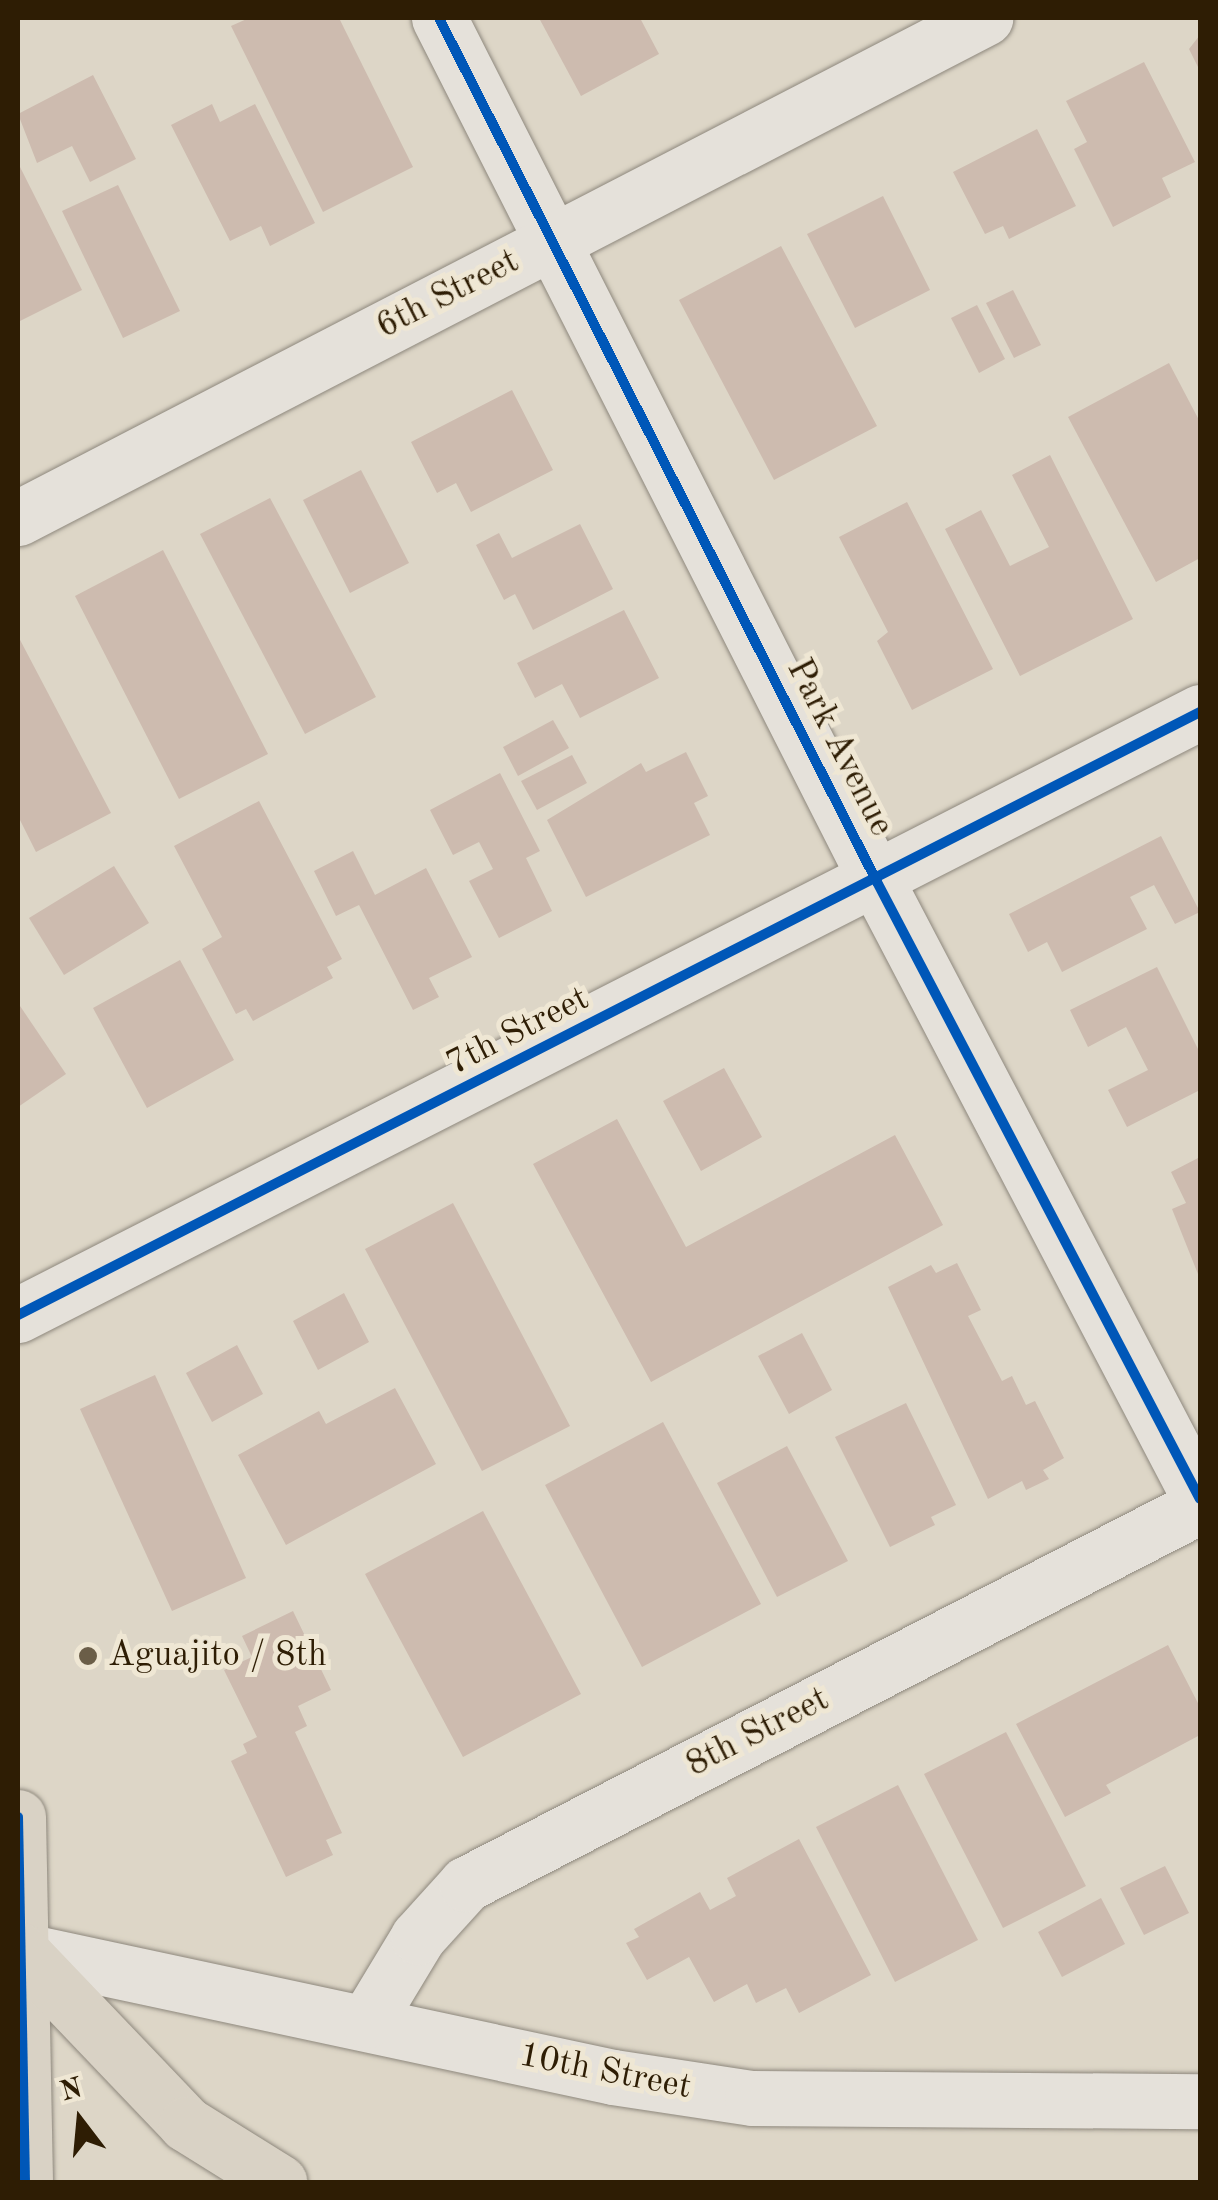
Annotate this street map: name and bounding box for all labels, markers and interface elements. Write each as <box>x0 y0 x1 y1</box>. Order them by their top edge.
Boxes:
street label: 6th Street <box>370 241 526 349</box>
street label: Park Avenue <box>776 652 902 844</box>
street label: 7th Street <box>440 978 596 1086</box>
place label: Aguajito / 8th <box>108 1635 327 1677</box>
marker: Aguajito / 8th <box>77 1645 99 1667</box>
street label: 8th Street <box>680 1679 836 1787</box>
street label: 10th Street <box>515 2035 695 2109</box>
north arrow <box>30 2070 130 2170</box>
text: N <box>58 2075 86 2108</box>

